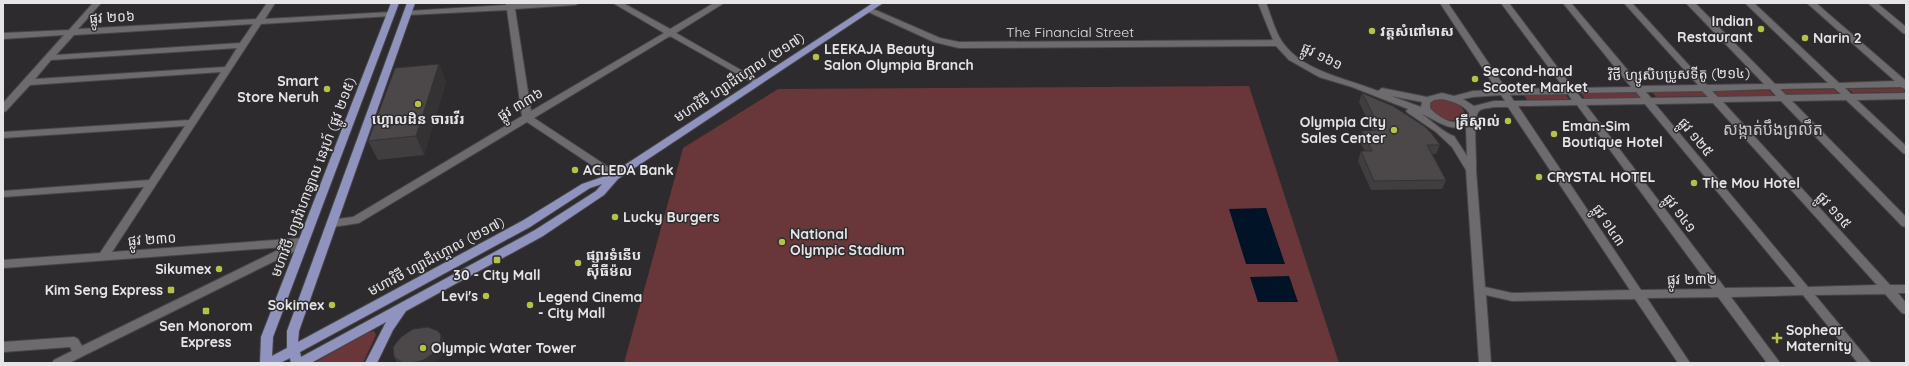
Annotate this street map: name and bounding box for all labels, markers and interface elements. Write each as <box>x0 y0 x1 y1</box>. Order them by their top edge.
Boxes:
street label: ផ្លូវ ២០៦ <box>89 7 135 30</box>
place label: Indian Restaurant <box>1677 12 1753 46</box>
place label: វត្តសំពៅមាស <box>1380 22 1454 40</box>
street label: The Financial Street <box>1006 23 1134 41</box>
marker: Indian Restaurant <box>1756 24 1766 34</box>
marker: វត្តសំពៅមាស <box>1367 26 1377 36</box>
street label: មហាវិថី ហ្សាដឹហ្គោល (២១៧) <box>670 28 808 126</box>
place label: Narin 2 <box>1813 29 1862 47</box>
marker: Narin 2 <box>1800 33 1810 43</box>
street label: ផ្លូវ ១៦១ <box>1297 38 1346 77</box>
place label: LEEKAJA Beauty Salon Olympia Branch <box>824 40 974 74</box>
marker: LEEKAJA Beauty Salon Olympia Branch <box>811 52 821 62</box>
place label: Second-hand Scooter Market <box>1483 62 1588 96</box>
street label: វិថី ហ្សូសិបប្រូសទីតូ (២១៤) <box>1607 64 1750 87</box>
place label: Smart Store Neruh <box>237 72 319 106</box>
marker: Second-hand Scooter Market <box>1470 74 1480 84</box>
street label: មហាវិថី ហ្សាវ៉ាហាឡាល នេរុហ៍ (ផ្លូវ ២១៥) <box>267 75 362 281</box>
street label: ផ្លូវ ៣៣៦ <box>494 83 548 127</box>
marker: Smart Store Neruh <box>322 84 332 94</box>
marker: ហ្គោលដិន ចារវើរ <box>413 99 423 109</box>
place label: ហ្គោលដិន ចារវើរ <box>372 110 464 128</box>
place label: គ្រីស្តាល់ <box>1455 112 1500 130</box>
place label: Olympia City Sales Center <box>1300 113 1386 147</box>
street label: ផ្លូវ ១២៥ <box>1672 114 1718 162</box>
marker: គ្រីស្តាល់ <box>1503 116 1513 126</box>
place label: Eman-Sim Boutique Hotel <box>1562 117 1663 151</box>
district label: សង្កាត់បឹងព្រលឹត <box>1723 119 1823 139</box>
marker: Olympia City Sales Center <box>1389 125 1399 135</box>
marker: Eman-Sim Boutique Hotel <box>1549 129 1559 139</box>
place label: ACLEDA Bank <box>583 161 674 179</box>
marker: ACLEDA Bank <box>570 165 580 175</box>
place label: CRYSTAL HOTEL <box>1547 168 1655 186</box>
marker: CRYSTAL HOTEL <box>1534 172 1544 182</box>
place label: The Mou Hotel <box>1702 174 1800 192</box>
marker: The Mou Hotel <box>1689 178 1699 188</box>
street label: ផ្លូវ ១១៥ <box>1810 188 1855 234</box>
street label: ផ្លូវ ១៤១ <box>1657 190 1700 238</box>
street label: ផ្លូវ ១៤៣ <box>1586 200 1630 251</box>
place label: Lucky Burgers <box>623 208 720 226</box>
street label: មហាវិថី ហ្សាដឹហ្គោល (២១៧) <box>365 212 507 300</box>
marker: Lucky Burgers <box>610 212 620 222</box>
place label: National Olympic Stadium <box>790 225 905 259</box>
street label: ផ្លូវ ២៣០ <box>127 228 177 253</box>
marker: National Olympic Stadium <box>777 237 787 247</box>
place label: ផ្សារទំនើប ស៊ីធីម៉ល <box>586 246 641 280</box>
marker: 30 - City Mall <box>492 255 502 265</box>
marker: ផ្សារទំនើប ស៊ីធីម៉ល <box>573 258 583 268</box>
place label: Sikumex <box>155 260 211 278</box>
marker: Sikumex <box>214 264 224 274</box>
place label: 30 - City Mall <box>453 266 541 284</box>
street label: ផ្លូវ ២៣២ <box>1667 270 1717 292</box>
place label: Kim Seng Express <box>45 281 163 299</box>
marker: Kim Seng Express <box>166 285 176 295</box>
place label: Levi's <box>441 287 478 305</box>
place label: Legend Cinema - City Mall <box>538 288 642 322</box>
marker: Levi's <box>481 291 491 301</box>
place label: Sokimex <box>268 296 324 314</box>
marker: Sokimex <box>327 300 337 310</box>
marker: Legend Cinema - City Mall <box>525 300 535 310</box>
marker: Sen Monorom Express <box>201 306 211 316</box>
place label: Sen Monorom Express <box>159 317 253 351</box>
place label: Sophear Maternity <box>1786 321 1852 355</box>
marker: Sophear Maternity <box>1771 332 1783 344</box>
place label: Olympic Water Tower <box>431 339 576 357</box>
marker: Olympic Water Tower <box>418 343 428 353</box>

